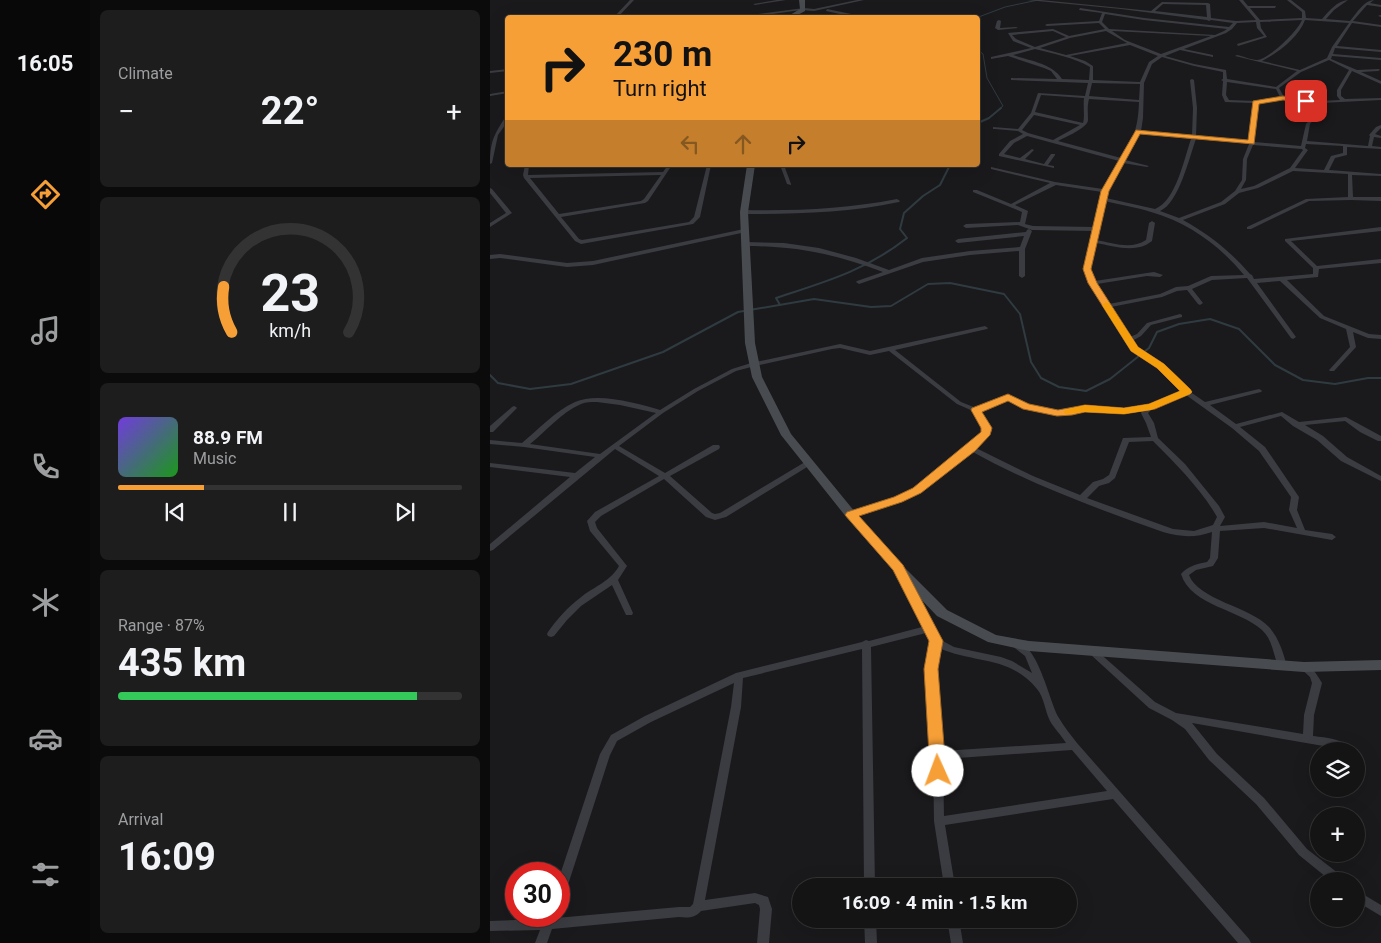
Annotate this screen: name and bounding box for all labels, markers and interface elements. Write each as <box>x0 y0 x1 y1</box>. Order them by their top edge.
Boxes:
text: 230 m <box>613 34 712 75</box>
icon: right <box>530 35 595 100</box>
text: 16:05 <box>17 51 73 76</box>
text: Climate <box>118 64 173 83</box>
text: Turn right <box>613 76 707 101</box>
pin <box>1285 80 1327 122</box>
icon: arrive <box>1292 87 1320 115</box>
text: 22° <box>261 89 319 133</box>
text: − <box>118 95 134 128</box>
text: + <box>446 95 462 128</box>
icon: left <box>676 130 704 158</box>
icon: ahead <box>729 130 757 158</box>
icon: right <box>782 130 810 158</box>
icon: directions <box>28 177 63 212</box>
text: 23 <box>260 263 320 324</box>
icon: music <box>28 313 63 348</box>
text: km/h <box>269 320 311 341</box>
text: 88.9 FM <box>193 426 263 449</box>
icon: phone <box>28 449 63 484</box>
text: Music <box>193 449 236 468</box>
icon: previous <box>161 498 189 526</box>
icon: pause <box>276 498 304 526</box>
icon: next <box>391 498 419 526</box>
icon: climate <box>28 585 63 620</box>
text: Range · 87% <box>118 616 205 635</box>
text: 435 km <box>118 641 246 685</box>
icon: car <box>28 721 63 756</box>
map controls <box>1310 742 1365 927</box>
button: layers <box>1310 742 1365 797</box>
position arrow <box>911 744 963 796</box>
button: + <box>1310 807 1365 862</box>
text: Arrival <box>118 810 163 829</box>
text: 16:09 <box>118 835 216 879</box>
icon: filters <box>28 857 63 892</box>
speed limit sign: 30 <box>505 862 570 927</box>
button: − <box>1310 872 1365 927</box>
text: 16:09 · 4 min · 1.5 km <box>842 891 1027 914</box>

